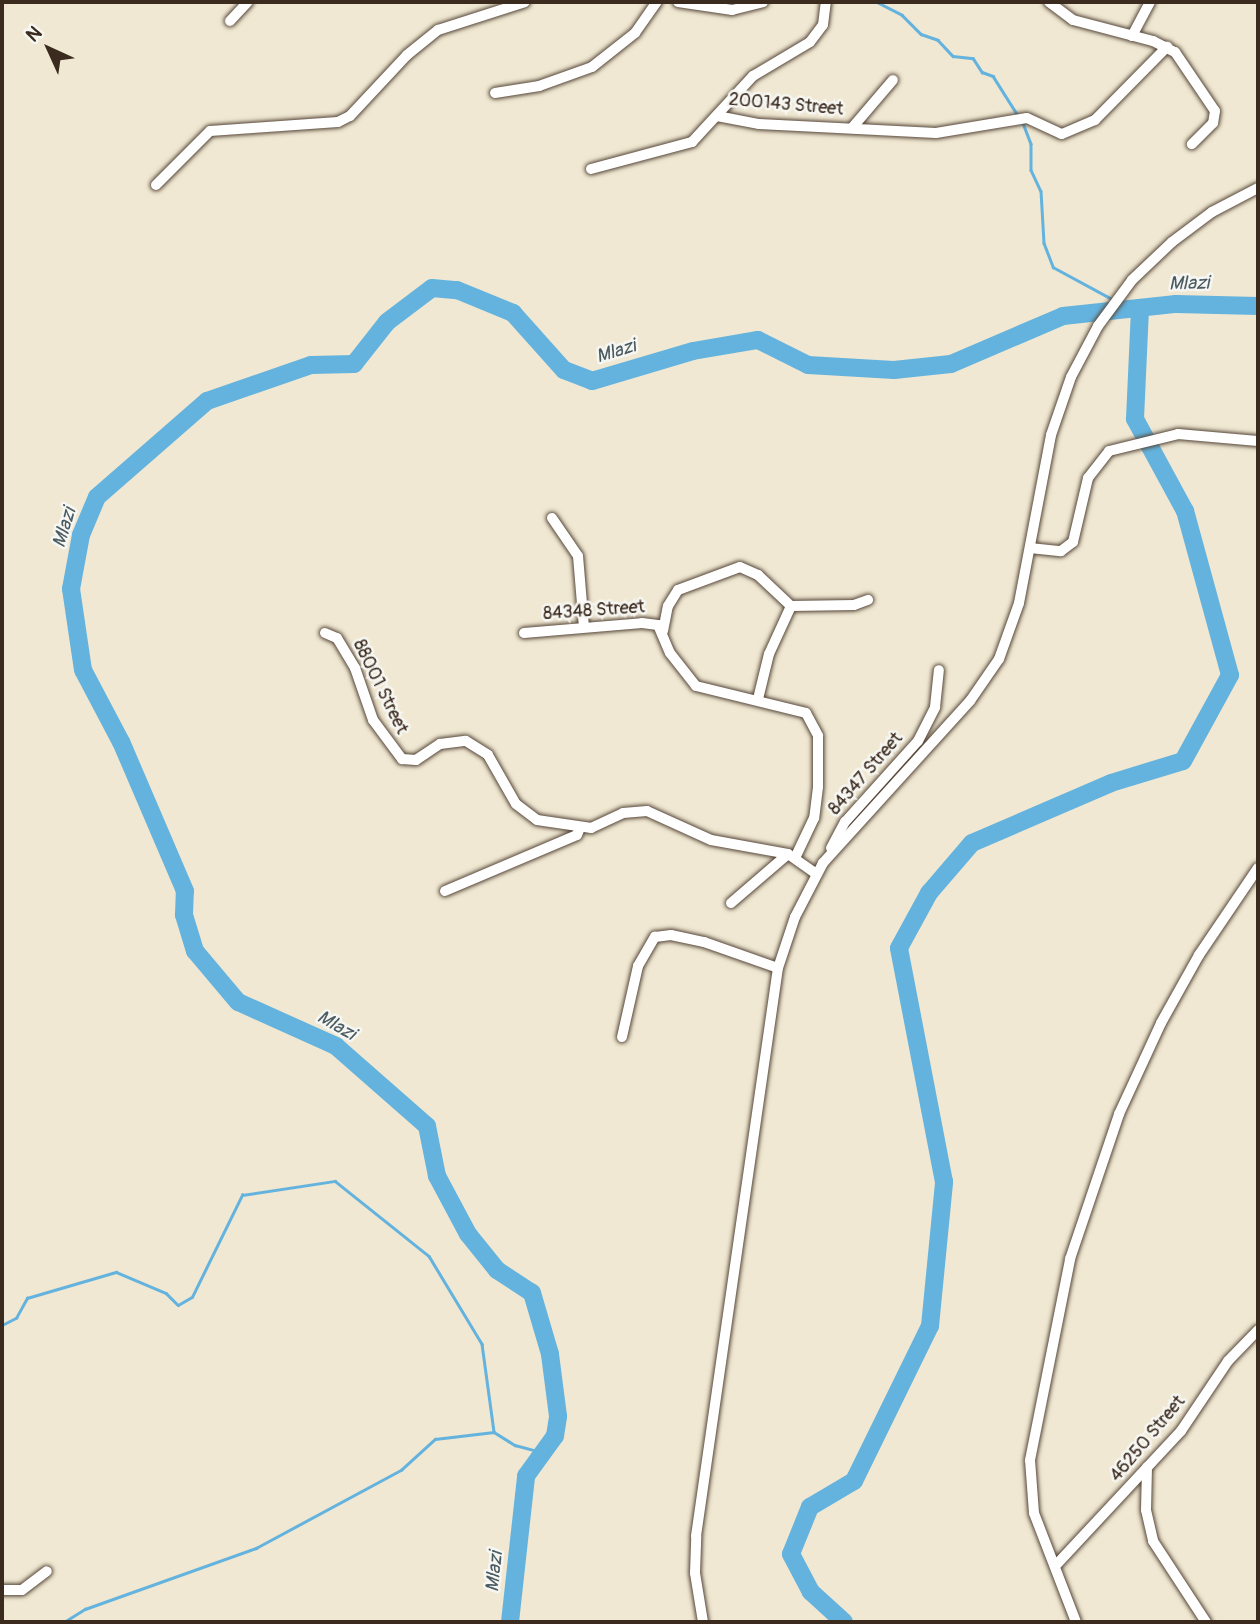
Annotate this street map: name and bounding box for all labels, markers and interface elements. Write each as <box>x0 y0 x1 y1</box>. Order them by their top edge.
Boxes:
north arrow <box>14 14 84 84</box>
text: N <box>21 21 47 47</box>
street label: 200143 Street <box>728 89 844 121</box>
water label: Mlazi <box>1169 272 1209 296</box>
water label: Mlazi <box>593 335 639 369</box>
water label: Mlazi <box>48 505 82 551</box>
street label: 84348 Street <box>542 597 646 625</box>
street label: 88001 Street <box>348 636 412 738</box>
street label: 84347 Street <box>824 728 908 820</box>
water label: Mlazi <box>313 1006 359 1046</box>
street label: 46250 Street <box>1106 1392 1190 1486</box>
water label: Mlazi <box>482 1551 508 1593</box>

